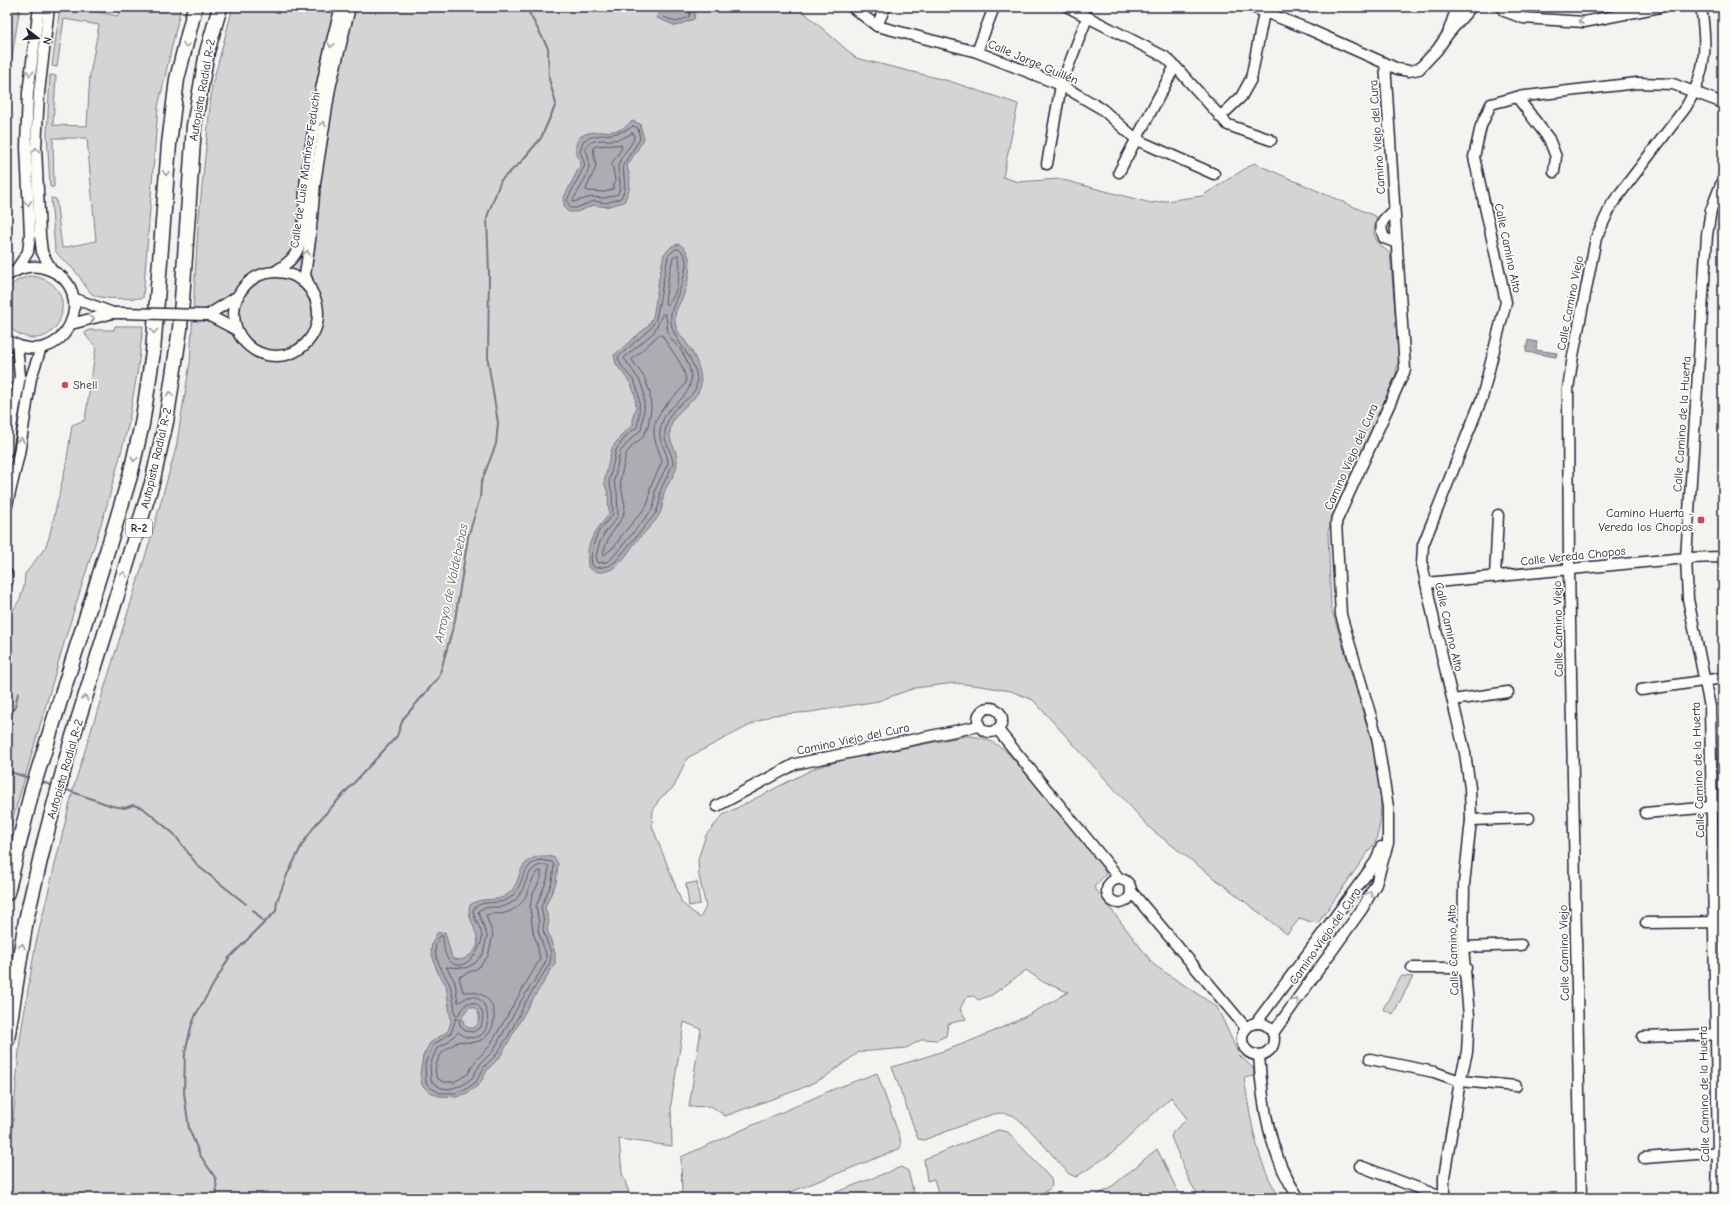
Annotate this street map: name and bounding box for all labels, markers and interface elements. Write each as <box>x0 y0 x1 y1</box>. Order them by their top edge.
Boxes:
one-way arrow <box>1578 17 1584 25</box>
north arrow <box>18 18 58 58</box>
text: N <box>40 35 54 46</box>
street label: Calle Jorge Guillén <box>986 37 1080 87</box>
street label: Autopista Radial R-2 <box>186 38 218 142</box>
one-way arrow <box>327 41 335 48</box>
one-way arrow <box>182 42 190 48</box>
one-way arrow <box>26 70 35 76</box>
street label: Camino Viejo del Cura <box>1366 79 1388 195</box>
street label: Calle de Luis Martínez Feduchi <box>287 91 323 249</box>
one-way arrow <box>319 121 327 127</box>
one-way arrow <box>32 147 41 153</box>
one-way arrow <box>162 170 171 176</box>
one-way arrow <box>24 200 33 206</box>
street label: Calle Camino Alto <box>1492 202 1524 294</box>
one-way arrow <box>303 249 311 256</box>
street label: Calle Camino Viejo <box>1554 254 1586 352</box>
one-way arrow <box>88 315 95 324</box>
one-way arrow <box>150 328 159 334</box>
street label: Calle Camino de la Huerta <box>1670 356 1694 492</box>
place label: Shell <box>73 378 97 392</box>
marker: Shell <box>60 380 70 390</box>
one-way arrow <box>165 391 174 397</box>
street label: Camino Viejo del Cura <box>1321 402 1381 512</box>
street label: Autopista Radial R-2 <box>138 406 174 510</box>
one-way arrow <box>16 437 25 443</box>
one-way arrow <box>130 456 138 462</box>
place label: Camino Huerta - Vereda los Chopos <box>1598 506 1693 534</box>
marker: Camino Huerta - Vereda los Chopos <box>1696 515 1706 525</box>
road number: R-2 <box>126 519 152 537</box>
water label: Arroyo de Valdebebas <box>431 522 471 645</box>
street label: Calle Vereda Chopos <box>1520 544 1626 568</box>
one-way arrow <box>120 571 128 578</box>
street label: Calle Camino Alto <box>1432 581 1466 673</box>
street label: Calle Camino Viejo <box>1550 581 1566 677</box>
one-way arrow <box>80 695 89 702</box>
street label: Calle Camino de la Huerta <box>1689 702 1707 838</box>
street label: Autopista Radial R-2 <box>44 717 86 821</box>
street label: Camino Viejo del Cura <box>795 720 911 758</box>
street label: Camino Viejo del Cura <box>1286 885 1364 987</box>
one-way arrow <box>1365 891 1372 898</box>
street label: Calle Camino Alto <box>1444 904 1462 996</box>
street label: Calle Camino Viejo <box>1556 905 1572 1001</box>
one-way arrow <box>17 943 26 949</box>
one-way arrow <box>1291 998 1299 1005</box>
street label: Calle Camino de la Huerta <box>1696 1026 1712 1162</box>

